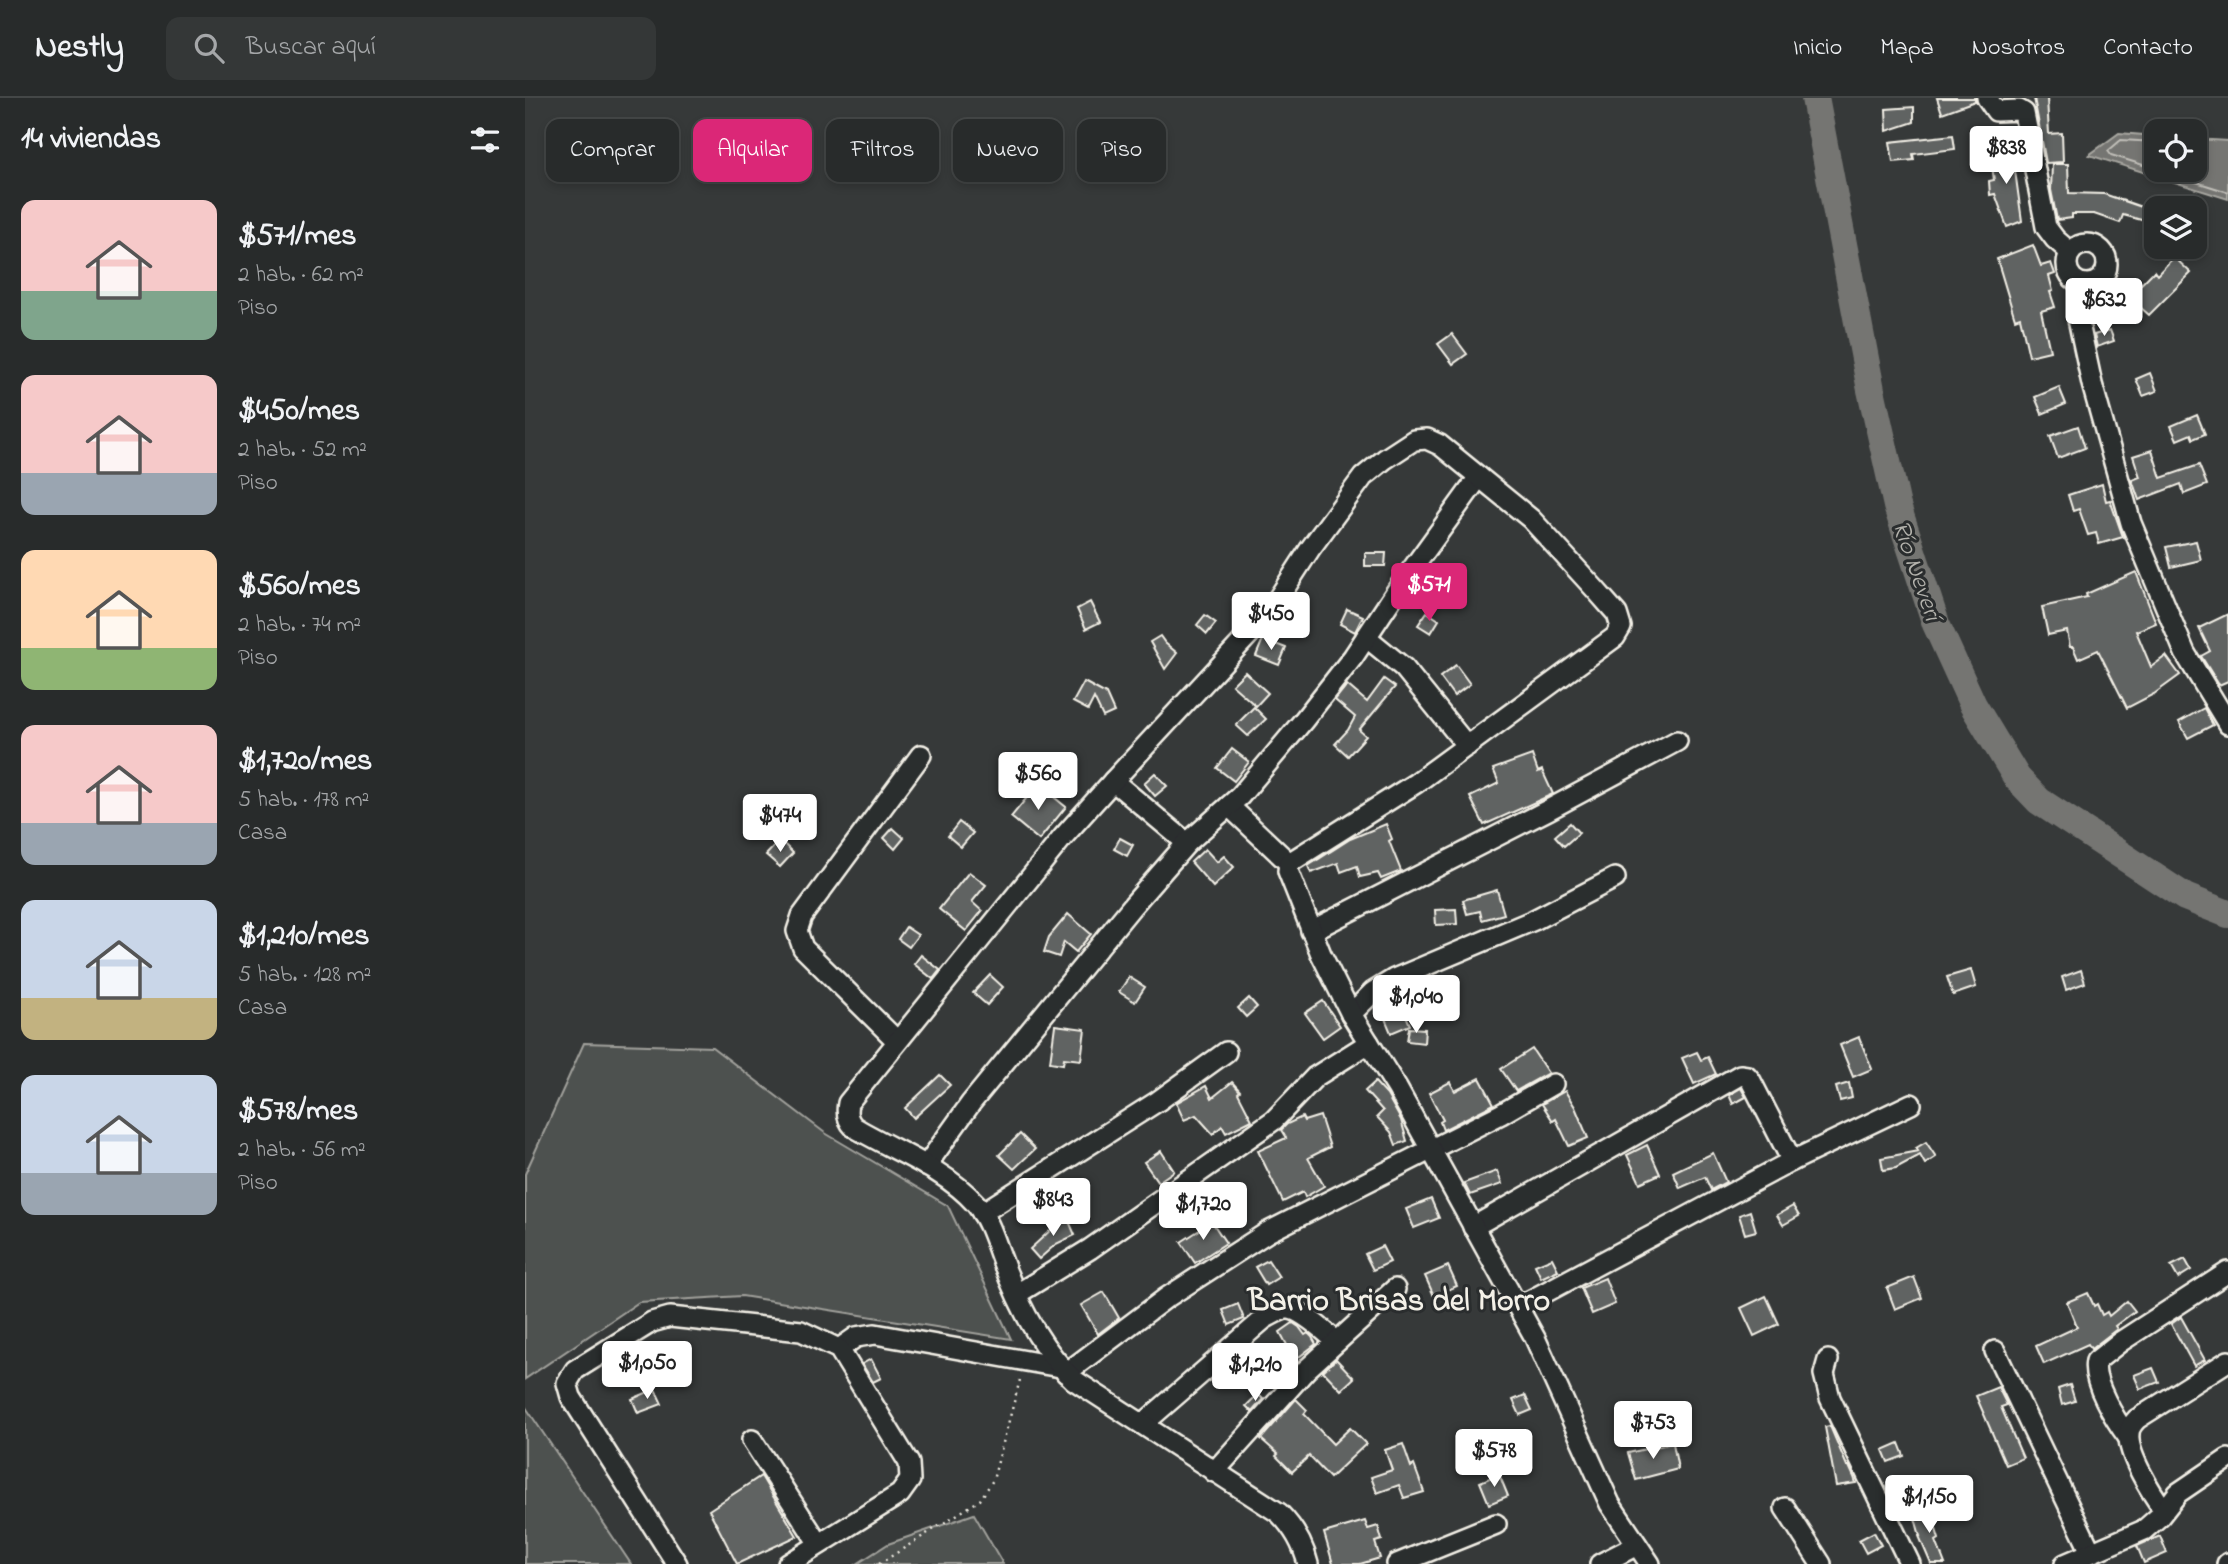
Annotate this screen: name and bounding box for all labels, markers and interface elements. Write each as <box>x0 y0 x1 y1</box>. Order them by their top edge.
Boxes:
search box <box>166 17 656 80</box>
text: Nestly <box>35 24 124 72</box>
icon: search <box>190 29 228 67</box>
text: Buscar aquí <box>246 29 376 67</box>
text: Inicio <box>1793 31 1842 66</box>
text: Mapa <box>1880 31 1934 66</box>
text: Nosotros <box>1972 31 2065 66</box>
text: Contacto <box>2103 31 2193 66</box>
text: 14 viviendas <box>21 118 161 162</box>
chip: Comprar <box>546 119 679 182</box>
chip: Alquilar <box>693 119 812 182</box>
chip: Filtros <box>826 119 939 182</box>
chip: Nuevo <box>953 119 1063 182</box>
chip: Piso <box>1077 119 1166 182</box>
map controls <box>2144 119 2207 259</box>
button: locate <box>2144 119 2207 182</box>
icon: filters <box>466 121 504 159</box>
pin: $838 <box>1965 126 2047 186</box>
text: $838 <box>1986 132 2026 165</box>
button: layers <box>2144 196 2207 259</box>
text: $571/mes <box>238 215 357 259</box>
icon: home <box>77 228 161 312</box>
text: 2 hab. · 62 m² <box>238 259 364 292</box>
pin: $632 <box>2063 278 2145 338</box>
text: $632 <box>2082 284 2126 317</box>
text: Piso <box>238 292 278 325</box>
text: $450/mes <box>238 390 360 434</box>
icon: home <box>77 403 161 487</box>
text: 2 hab. · 52 m² <box>238 434 367 467</box>
text: Piso <box>238 467 278 500</box>
water label: Río Neverí <box>1880 516 1951 630</box>
pin: $571 <box>1388 564 1470 623</box>
text: $560/mes <box>238 565 361 609</box>
text: $571 <box>1407 569 1451 602</box>
icon: home <box>77 578 161 662</box>
pin: $450 <box>1230 592 1312 652</box>
text: $450 <box>1248 598 1294 631</box>
text: 2 hab. · 74 m² <box>238 609 361 642</box>
text: Piso <box>238 642 278 675</box>
text: $1,720/mes <box>238 740 372 784</box>
pin: $560 <box>997 752 1079 812</box>
icon: home <box>77 753 161 837</box>
text: $560 <box>1014 758 1062 791</box>
text: 5 hab. · 178 m² <box>238 784 369 817</box>
pin: $474 <box>739 794 821 854</box>
text: $474 <box>759 800 801 833</box>
text: Casa <box>238 817 287 850</box>
text: $1,210/mes <box>238 915 370 959</box>
icon: home <box>77 928 161 1012</box>
text: 5 hab. · 128 m² <box>238 959 371 992</box>
pin: $1,040 <box>1359 976 1473 1035</box>
text: $1,040 <box>1389 981 1443 1014</box>
text: Casa <box>238 992 287 1025</box>
text: $578/mes <box>238 1090 358 1134</box>
icon: home <box>77 1103 161 1187</box>
text: 2 hab. · 56 m² <box>238 1134 365 1167</box>
text: Piso <box>238 1167 278 1200</box>
pin: $843 <box>1012 1178 1094 1238</box>
pin: $1,720 <box>1146 1182 1260 1242</box>
text: $843 <box>1032 1184 1074 1217</box>
text: $1,720 <box>1175 1188 1231 1221</box>
district label: Barrio Brisas del Morro <box>1246 1279 1550 1326</box>
pin: $1,050 <box>590 1342 704 1401</box>
pin: $1,210 <box>1198 1344 1312 1403</box>
text: $1,050 <box>618 1347 676 1380</box>
text: $1,210 <box>1228 1349 1282 1382</box>
pin: $753 <box>1612 1402 1694 1461</box>
text: $753 <box>1630 1407 1676 1440</box>
pin: $578 <box>1453 1430 1535 1489</box>
text: $578 <box>1471 1435 1517 1468</box>
pin: $1,150 <box>1872 1476 1986 1535</box>
text: $1,150 <box>1901 1481 1957 1514</box>

